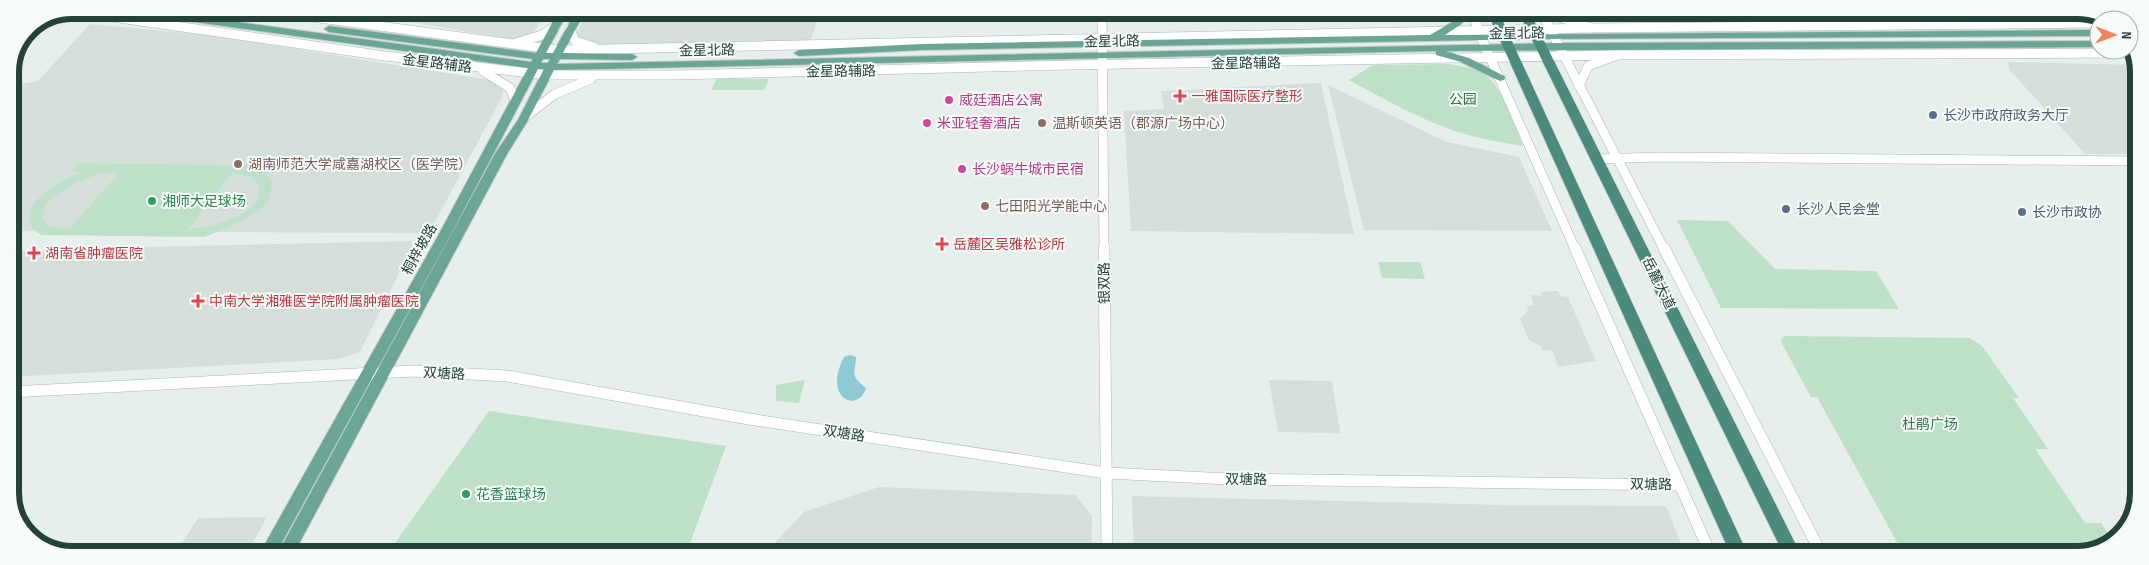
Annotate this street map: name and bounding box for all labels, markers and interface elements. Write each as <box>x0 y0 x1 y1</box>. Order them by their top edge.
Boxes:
north arrow <box>2089 10 2139 60</box>
street label: 金星北路 <box>1489 25 1545 42</box>
text: N <box>2118 31 2135 39</box>
street label: 金星北路 <box>1084 33 1140 50</box>
street label: 金星北路 <box>679 42 735 59</box>
street label: 金星路辅路 <box>401 51 473 76</box>
street label: 金星路辅路 <box>1211 54 1281 73</box>
street label: 金星路辅路 <box>806 62 876 81</box>
place label: 一雅国际医疗整形 <box>1191 88 1303 105</box>
marker: 一雅国际医疗整形 <box>1173 89 1187 103</box>
park label: 公园 <box>1449 91 1477 108</box>
place label: 威廷酒店公寓 <box>959 92 1043 109</box>
marker: 威廷酒店公寓 <box>943 94 955 106</box>
place label: 长沙市政府政务大厅 <box>1943 107 2069 124</box>
marker: 长沙市政府政务大厅 <box>1927 109 1939 121</box>
place label: 米亚轻奢酒店 <box>937 115 1021 132</box>
place label: 温斯顿英语（郡源广场中心） <box>1052 115 1234 132</box>
marker: 米亚轻奢酒店 <box>921 117 933 129</box>
marker: 温斯顿英语（郡源广场中心） <box>1036 117 1048 129</box>
place label: 湖南师范大学咸嘉湖校区（医学院） <box>248 156 472 173</box>
marker: 湖南师范大学咸嘉湖校区（医学院） <box>232 158 244 170</box>
place label: 长沙蜗牛城市民宿 <box>972 161 1084 178</box>
marker: 长沙蜗牛城市民宿 <box>956 163 968 175</box>
place label: 湘师大足球场 <box>162 193 246 210</box>
marker: 湘师大足球场 <box>146 195 158 207</box>
place label: 七田阳光学能中心 <box>995 198 1107 215</box>
marker: 七田阳光学能中心 <box>979 200 991 212</box>
place label: 长沙人民会堂 <box>1796 201 1880 218</box>
marker: 长沙人民会堂 <box>1780 203 1792 215</box>
place label: 长沙市政协 <box>2032 204 2102 221</box>
marker: 长沙市政协 <box>2016 206 2028 218</box>
street label: 桐梓坡路 <box>398 221 440 278</box>
place label: 岳麓区吴雅松诊所 <box>953 236 1065 253</box>
marker: 岳麓区吴雅松诊所 <box>935 237 949 251</box>
place label: 湖南省肿瘤医院 <box>45 245 143 262</box>
marker: 湖南省肿瘤医院 <box>27 246 41 260</box>
street label: 岳麓大道 <box>1639 254 1678 312</box>
street label: 银双路 <box>1096 262 1113 304</box>
place label: 中南大学湘雅医学院附属肿瘤医院 <box>209 293 419 310</box>
marker: 中南大学湘雅医学院附属肿瘤医院 <box>191 294 205 308</box>
street label: 双塘路 <box>423 364 465 383</box>
park label: 杜鹃广场 <box>1902 416 1958 433</box>
street label: 双塘路 <box>822 422 866 445</box>
street label: 双塘路 <box>1225 471 1267 488</box>
street label: 双塘路 <box>1630 476 1672 493</box>
place label: 花香篮球场 <box>476 486 546 503</box>
marker: 花香篮球场 <box>460 488 472 500</box>

